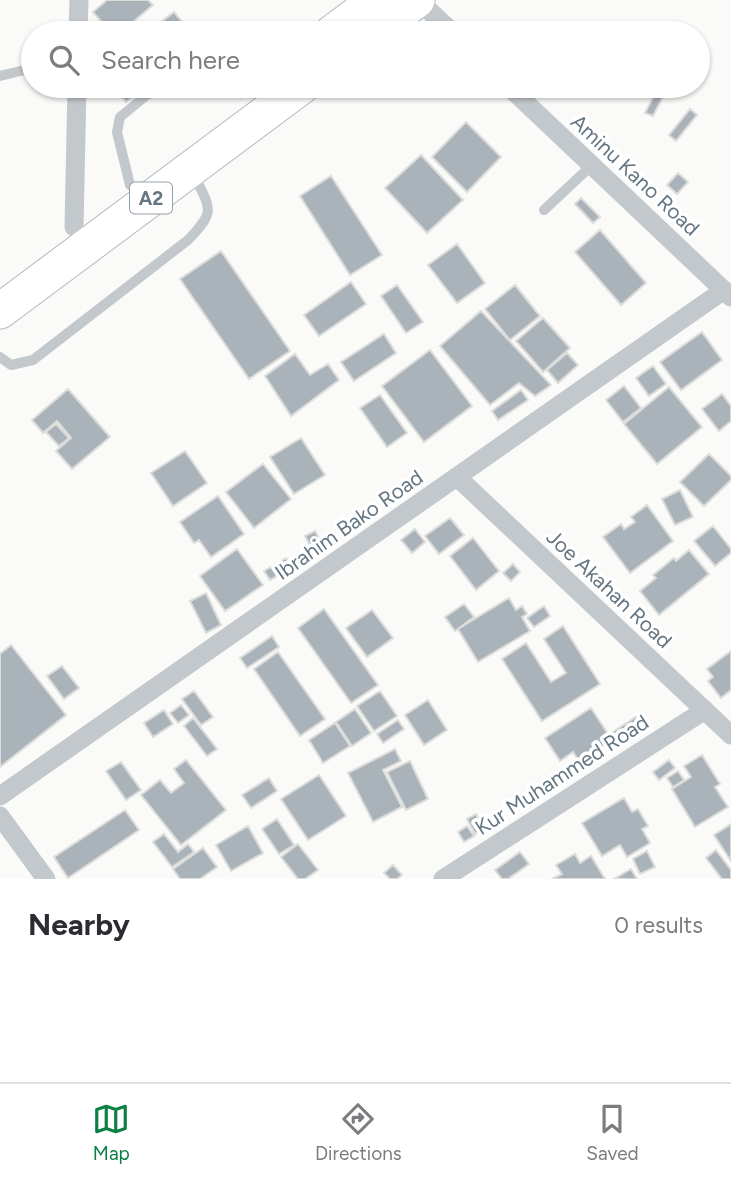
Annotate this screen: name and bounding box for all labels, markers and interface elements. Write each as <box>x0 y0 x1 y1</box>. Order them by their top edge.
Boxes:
search box <box>21 21 710 98</box>
icon: search <box>45 41 83 79</box>
text: Search here <box>101 44 240 76</box>
street label: Aminu Kano Road <box>566 109 705 241</box>
road number: A2 <box>130 182 172 214</box>
street label: Ibrahim Bako Road <box>270 464 427 585</box>
street label: Joe Akahan Road <box>541 524 677 653</box>
street label: Kur Muhammed Road <box>470 709 653 840</box>
text: Nearby <box>28 906 130 943</box>
text: 0 results <box>614 911 703 939</box>
tab: Map <box>92 1100 130 1165</box>
tab: Directions <box>315 1100 402 1165</box>
tab: Saved <box>586 1100 639 1165</box>

